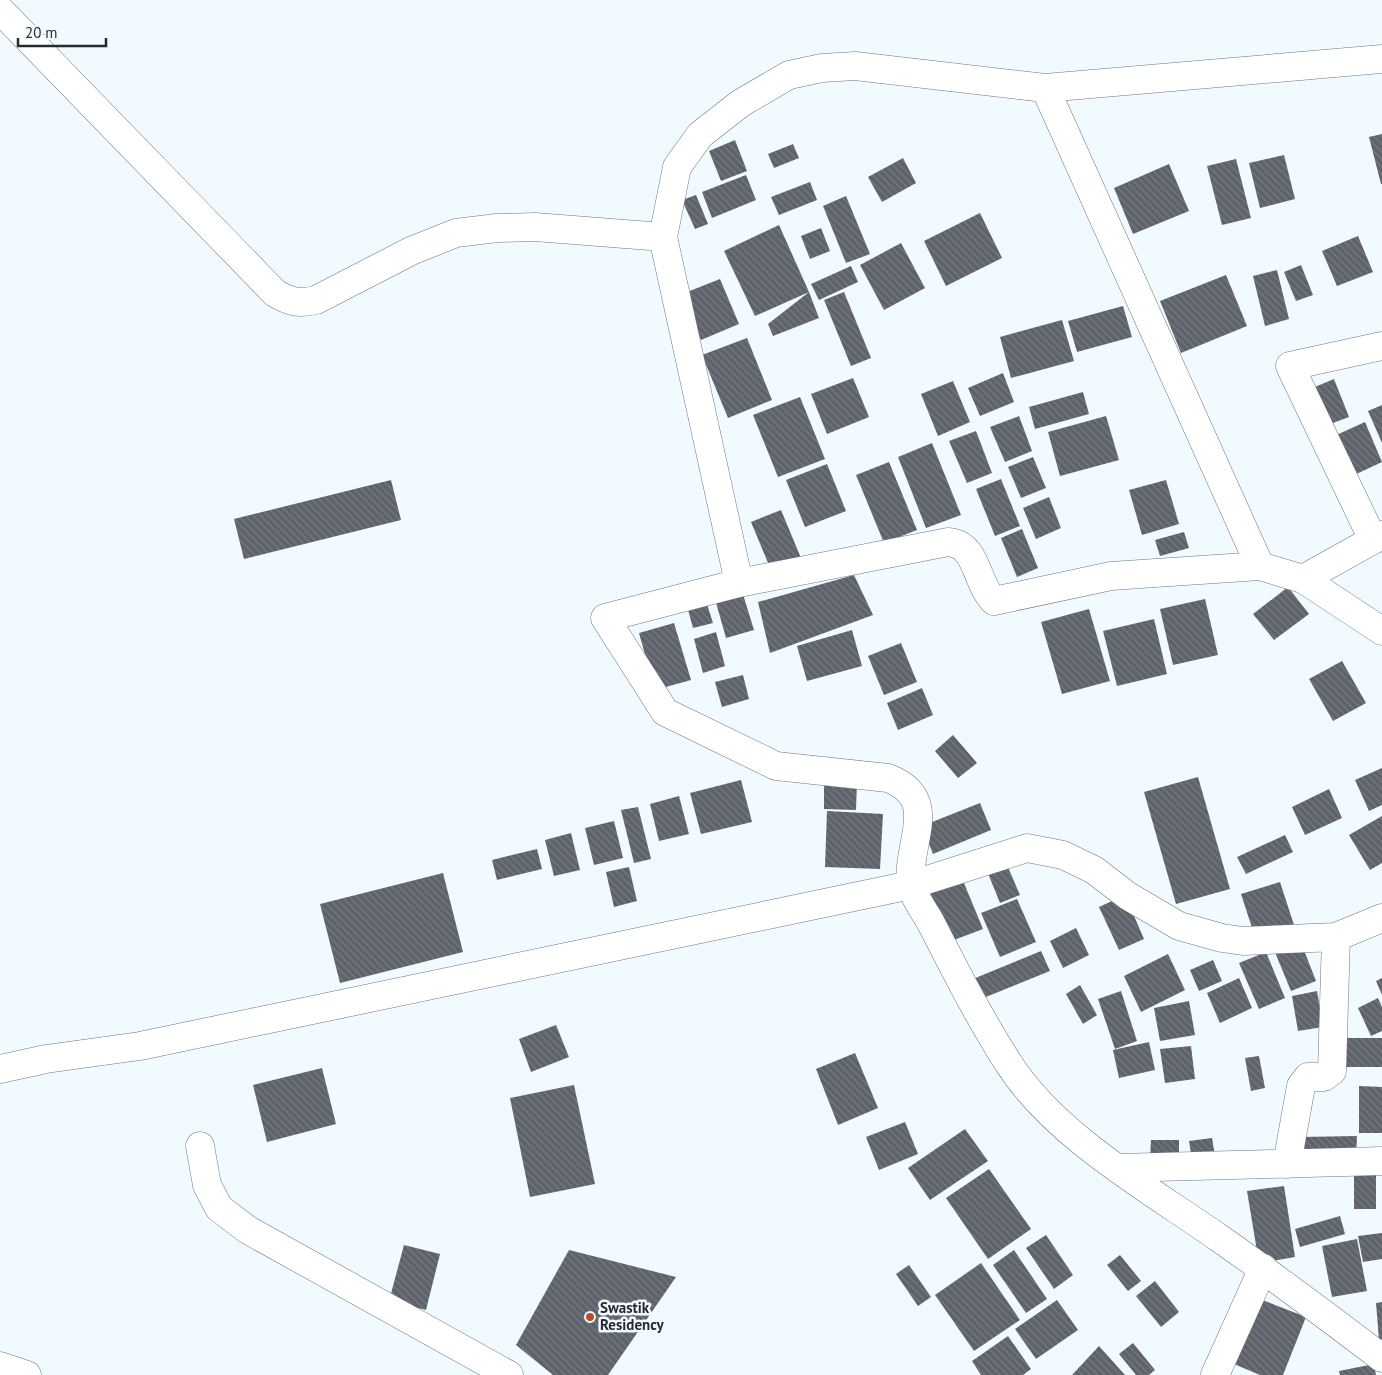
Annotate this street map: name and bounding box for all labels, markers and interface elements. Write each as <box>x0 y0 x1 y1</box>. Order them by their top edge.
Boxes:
scale bar <box>18 15 105 47</box>
text: 20 m <box>25 23 58 42</box>
place label: Swastik Residency <box>600 1298 664 1334</box>
marker: Swastik Residency <box>584 1311 596 1323</box>

